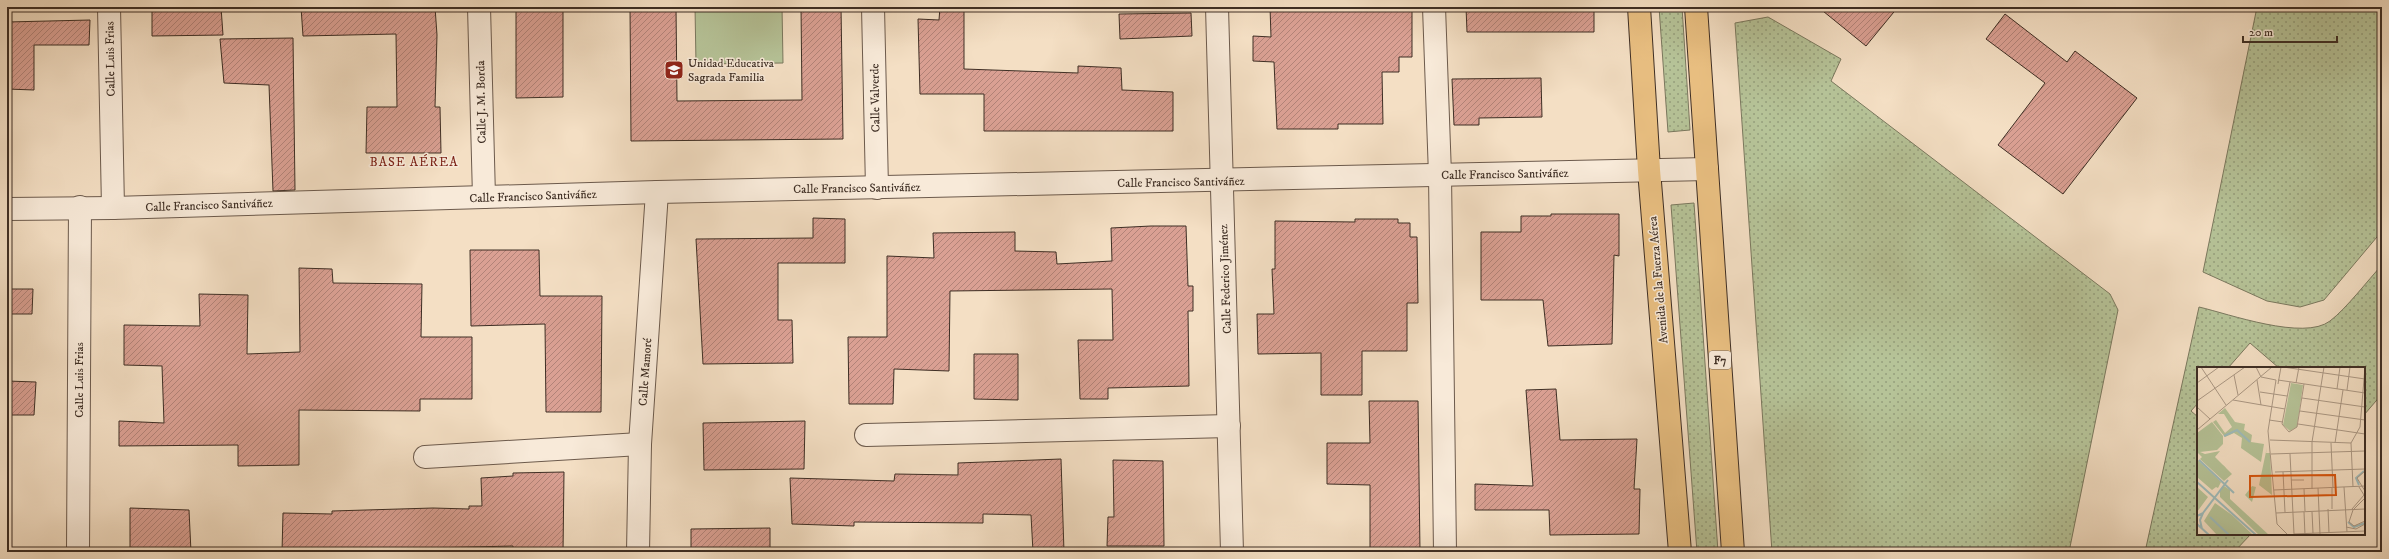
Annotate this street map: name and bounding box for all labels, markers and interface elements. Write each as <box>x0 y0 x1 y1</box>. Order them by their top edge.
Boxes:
scale bar <box>2243 18 2337 44</box>
street label: Calle Luis Frias <box>102 21 119 97</box>
text: 20 m <box>2249 25 2273 40</box>
place label: Unidad Educativa Sagrada Familia <box>688 56 775 85</box>
street label: Calle J. M. Borda <box>473 59 490 144</box>
school or university icon: Unidad Educativa Sagrada Familia <box>663 59 685 81</box>
street label: Calle Valverde <box>867 63 884 133</box>
district label: BASE AÉREA <box>370 154 458 170</box>
street label: Calle Francisco Santiváñez <box>1441 166 1569 183</box>
street label: Calle Francisco Santiváñez <box>1117 174 1245 191</box>
street label: Calle Francisco Santiváñez <box>793 180 921 197</box>
street label: Calle Francisco Santiváñez <box>469 187 597 206</box>
street label: Calle Francisco Santiváñez <box>145 196 273 215</box>
street label: Avenida de la Fuerza Aérea <box>1645 215 1672 344</box>
street label: Calle Federico Jiménez <box>1216 224 1235 334</box>
street label: Calle Mamoré <box>636 338 655 407</box>
street label: Calle Luis Frias <box>72 342 87 418</box>
road number: F7 <box>1709 351 1731 369</box>
inset map <box>2197 367 2365 535</box>

